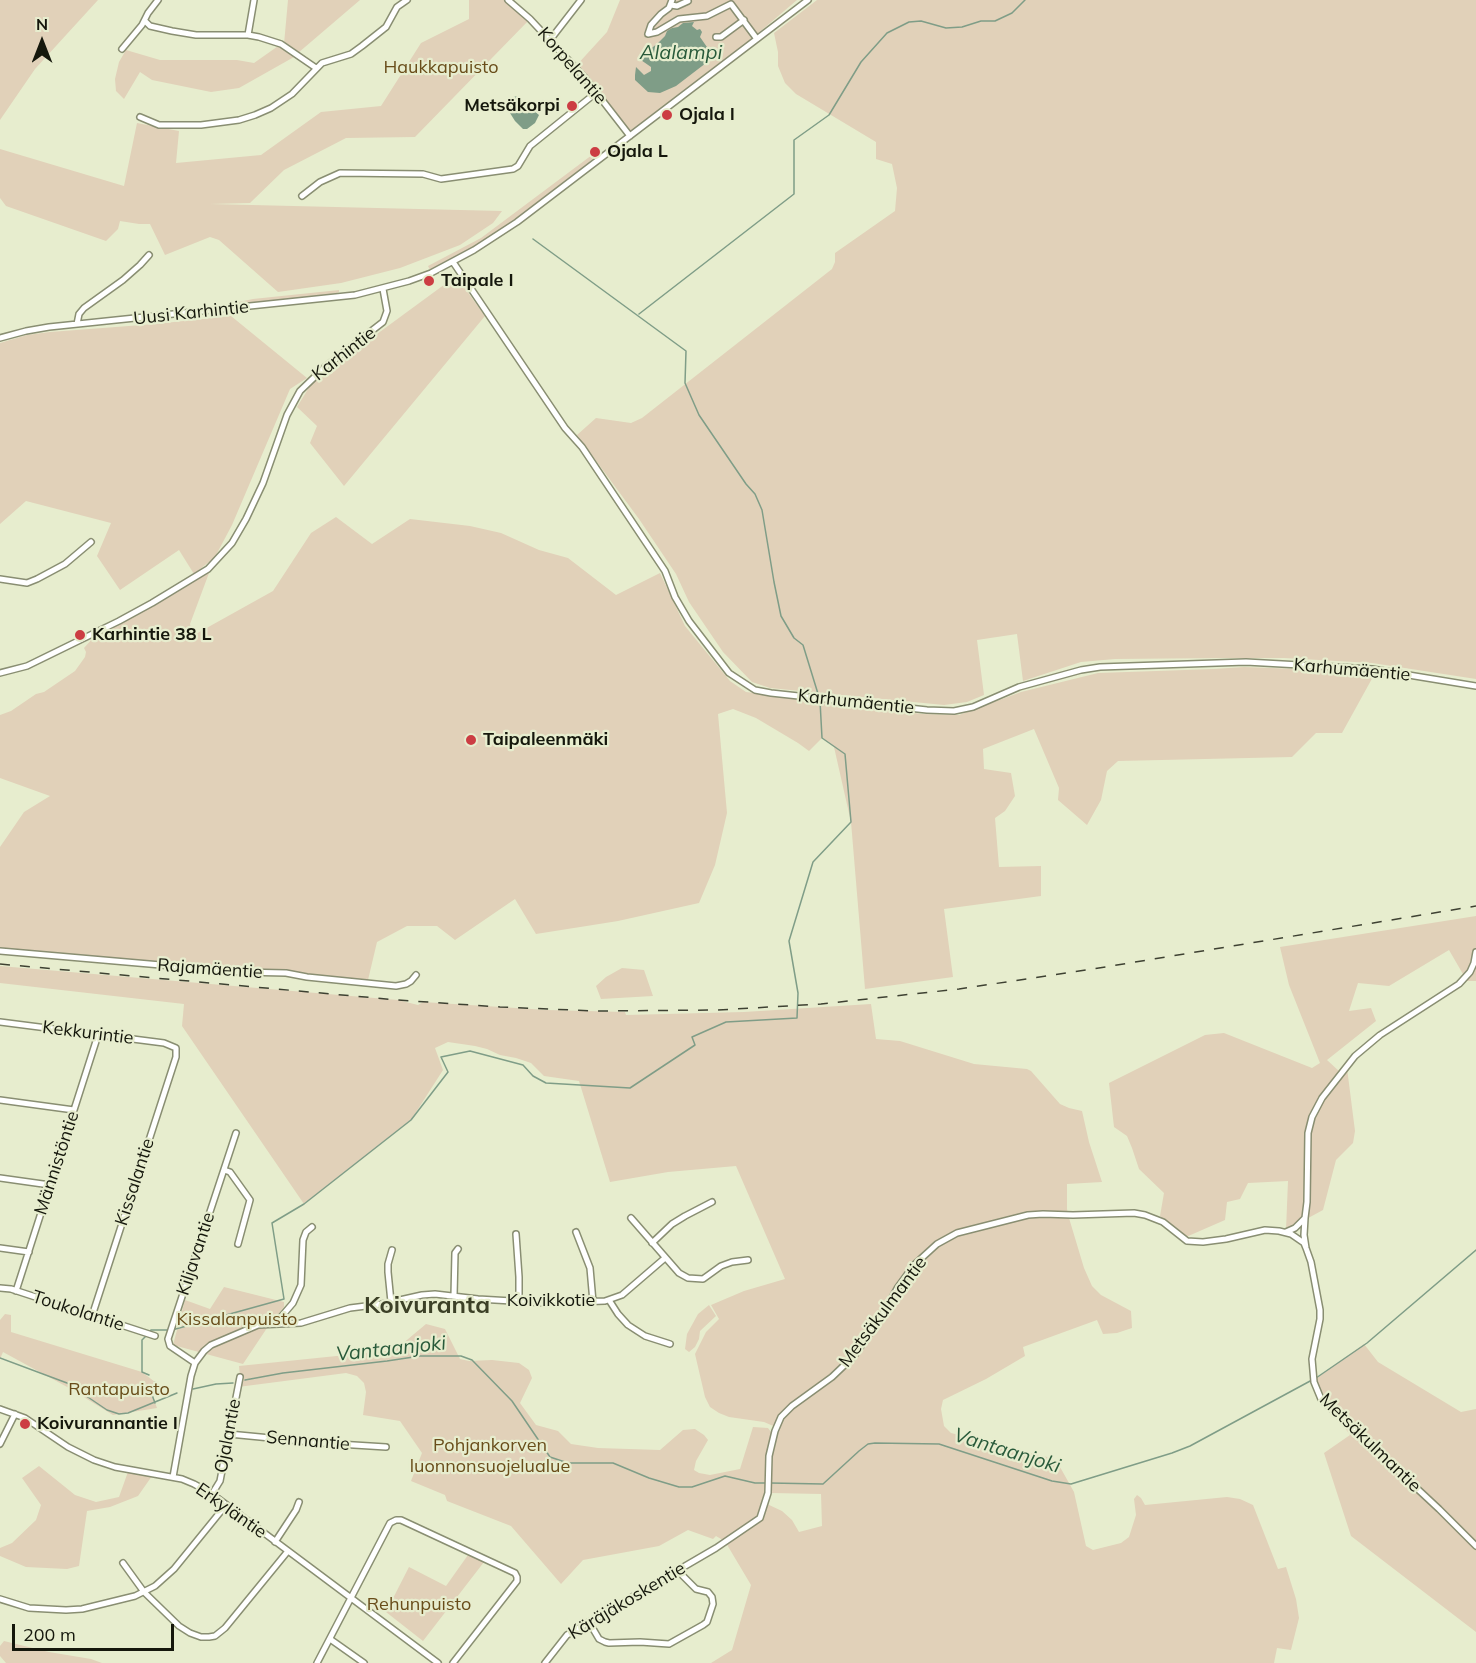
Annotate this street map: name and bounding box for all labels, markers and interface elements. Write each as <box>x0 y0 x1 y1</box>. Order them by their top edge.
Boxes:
north arrow <box>12 12 72 72</box>
text: N <box>36 14 48 34</box>
street label: Korpelantie <box>533 23 611 109</box>
water label: Alalampi <box>640 41 722 65</box>
park label: Haukkapuisto <box>383 57 499 79</box>
place label: Metsäkorpi <box>464 95 560 117</box>
marker: Metsäkorpi <box>565 99 579 113</box>
place label: Ojala I <box>679 104 735 126</box>
marker: Ojala I <box>660 108 674 122</box>
place label: Ojala L <box>607 141 668 163</box>
marker: Ojala L <box>588 145 602 159</box>
place label: Taipale I <box>441 270 514 292</box>
marker: Taipale I <box>422 274 436 288</box>
street label: Uusi Karhintie <box>132 296 250 330</box>
street label: Karhintie <box>308 323 380 385</box>
place label: Karhintie 38 L <box>92 624 212 646</box>
marker: Karhintie 38 L <box>73 628 87 642</box>
street label: Karhumäentie <box>1293 654 1411 686</box>
street label: Karhumäentie <box>797 685 915 719</box>
place label: Taipaleenmäki <box>483 729 608 751</box>
marker: Taipaleenmäki <box>464 733 478 747</box>
street label: Rajamäentie <box>157 955 263 983</box>
street label: Kekkurintie <box>41 1017 135 1049</box>
street label: Männistöntie <box>30 1108 84 1218</box>
street label: Kissalantie <box>111 1136 159 1228</box>
street label: Kiljavantie <box>172 1210 220 1298</box>
street label: Metsäkulmantie <box>834 1253 932 1371</box>
street label: Toukolantie <box>29 1286 127 1336</box>
street label: Koivikkotie <box>507 1290 595 1312</box>
district label: Koivuranta <box>364 1292 490 1320</box>
park label: Kissalanpuisto <box>177 1309 297 1331</box>
water label: Vantaanjoki <box>335 1331 447 1367</box>
park label: Rantapuisto <box>68 1379 170 1401</box>
street label: Metsäkulmantie <box>1315 1389 1425 1497</box>
street label: Ojalantie <box>210 1397 246 1475</box>
place label: Koivurannantie I <box>37 1413 178 1435</box>
marker: Koivurannantie I <box>18 1417 32 1431</box>
water label: Vantaanjoki <box>951 1423 1063 1479</box>
street label: Sennantie <box>265 1427 351 1455</box>
park label: Pohjankorven luonnonsuojelualue <box>410 1435 570 1478</box>
street label: Erkyläntie <box>191 1479 271 1543</box>
street label: Käräjäkoskentie <box>565 1558 689 1644</box>
park label: Rehunpuisto <box>367 1594 471 1616</box>
scale bar <box>15 1612 177 1650</box>
text: 200 m <box>23 1623 76 1646</box>

